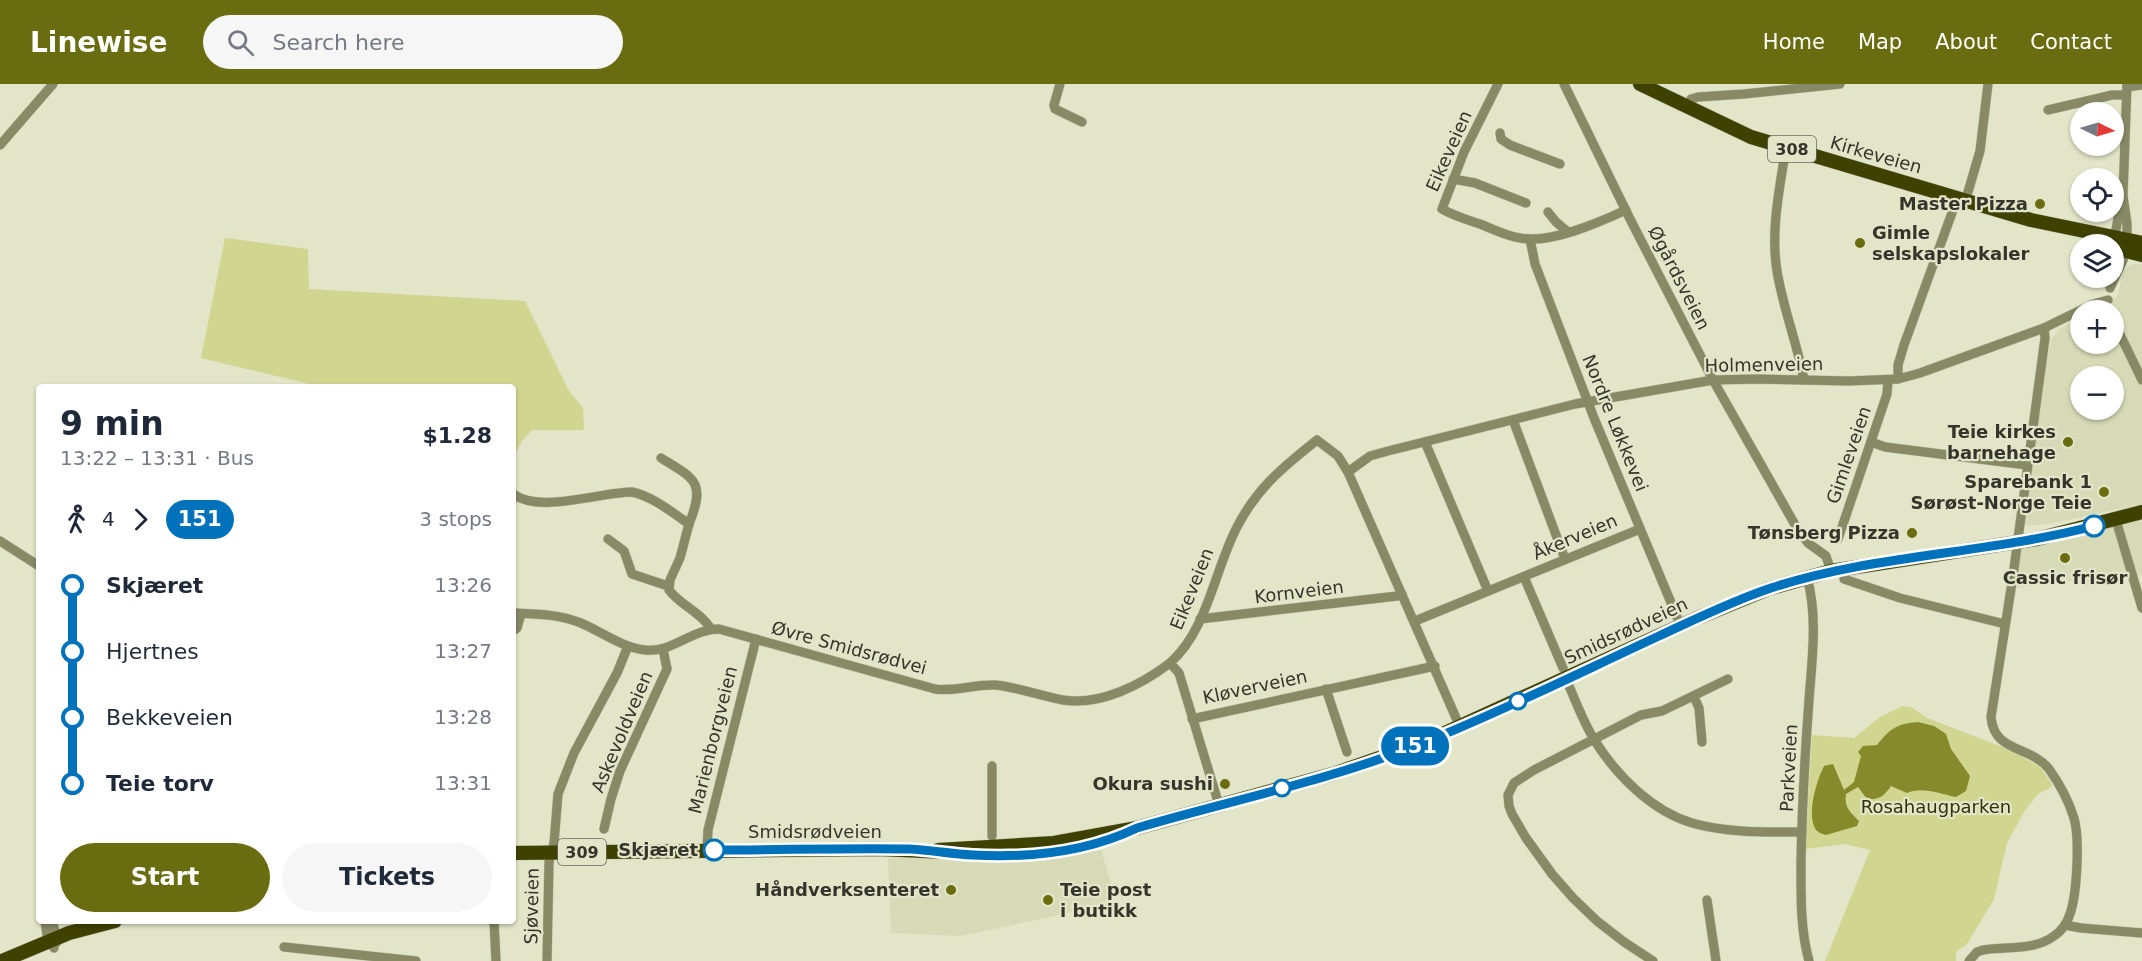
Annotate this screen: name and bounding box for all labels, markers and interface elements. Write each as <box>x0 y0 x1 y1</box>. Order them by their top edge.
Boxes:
search box <box>203 15 623 69</box>
text: Linewise <box>30 26 167 59</box>
icon: search <box>224 26 257 59</box>
text: Search here <box>272 30 405 55</box>
text: Home <box>1763 30 1825 54</box>
text: Map <box>1858 30 1902 54</box>
text: About <box>1935 30 1997 54</box>
text: Contact <box>2030 30 2112 54</box>
north arrow <box>2070 102 2124 156</box>
map controls <box>2070 102 2124 420</box>
street label: Eikeveien <box>1421 107 1476 195</box>
street label: Kirkeveien <box>1828 131 1924 178</box>
road number: 308 <box>1768 136 1816 162</box>
button: locate <box>2070 168 2124 222</box>
place label: Master Pizza <box>1899 193 2028 214</box>
marker: Master Pizza <box>2033 197 2047 211</box>
street label: Øgårdsveien <box>1644 222 1715 333</box>
place label: Gimle selskapslokaler <box>1872 222 2030 264</box>
button: layers <box>2070 234 2124 288</box>
marker: Gimle selskapslokaler <box>1853 236 1867 250</box>
button: + <box>2070 300 2124 354</box>
street label: Nordre Løkkevei <box>1578 351 1653 494</box>
street label: Holmenveien <box>1704 353 1824 376</box>
button: − <box>2070 366 2124 420</box>
street label: Gimleveien <box>1822 403 1875 506</box>
text: 9 min <box>60 404 164 443</box>
place label: Teie kirkes barnehage <box>1947 421 2056 463</box>
text: $1.28 <box>422 423 492 448</box>
marker: Teie kirkes barnehage <box>2061 435 2075 449</box>
text: 13:22 – 13:31 · Bus <box>60 446 254 470</box>
place label: Sparebank 1 Sørøst-Norge Teie <box>1910 471 2092 513</box>
marker: Sparebank 1 Sørøst-Norge Teie <box>2097 485 2111 499</box>
icon: walk <box>60 503 93 536</box>
icon: forward <box>124 503 157 536</box>
text: 4 <box>102 507 115 531</box>
text: 151 <box>178 507 222 531</box>
text: 3 stops <box>419 507 492 531</box>
street label: Åkerveien <box>1529 509 1620 564</box>
unlabelled marker <box>2083 515 2105 537</box>
place label: Tønsberg Pizza <box>1748 522 1900 543</box>
marker: Tønsberg Pizza <box>1905 526 1919 540</box>
street label: Eikeveien <box>1166 545 1217 633</box>
marker: Cassic frisør <box>2058 551 2072 565</box>
place label: Cassic frisør <box>2003 567 2127 588</box>
text: Skjæret <box>106 573 203 598</box>
text: 13:26 <box>434 573 492 597</box>
street label: Kornveien <box>1253 576 1345 607</box>
street label: Smidsrødveien <box>1561 593 1691 668</box>
street label: Øvre Smidsrødvei <box>769 617 929 678</box>
text: Hjertnes <box>106 639 199 664</box>
text: 13:27 <box>434 639 492 663</box>
street label: Marienborgveien <box>684 664 741 816</box>
street label: Kløverveien <box>1201 665 1309 708</box>
street label: Askevoldveien <box>587 668 657 796</box>
unlabelled marker <box>1509 692 1527 710</box>
text: Bekkeveien <box>106 705 233 730</box>
text: 13:28 <box>434 705 492 729</box>
street label: Parkveien <box>1776 723 1801 813</box>
line badge: 151 <box>1380 726 1450 766</box>
text: 151 <box>1393 734 1437 758</box>
text: Teie torv <box>106 771 214 796</box>
text: 13:31 <box>434 771 492 795</box>
place label: Okura sushi <box>1092 773 1213 794</box>
marker: Okura sushi <box>1218 777 1232 791</box>
unlabelled marker <box>1273 779 1291 797</box>
park label: Rosahaugparken <box>1861 796 2011 817</box>
street label: Smidsrødveien <box>748 821 882 842</box>
road number: 309 <box>558 839 606 865</box>
place label: Skjæret <box>618 839 698 860</box>
marker: Skjæret <box>703 839 725 861</box>
button: Start <box>60 843 270 912</box>
button: Tickets <box>282 843 492 912</box>
street label: Sjøveien <box>520 867 543 944</box>
place label: Håndverksenteret <box>755 879 939 900</box>
place label: Teie post i butikk <box>1060 879 1152 921</box>
marker: Håndverksenteret <box>944 883 958 897</box>
marker: Teie post i butikk <box>1041 893 1055 907</box>

